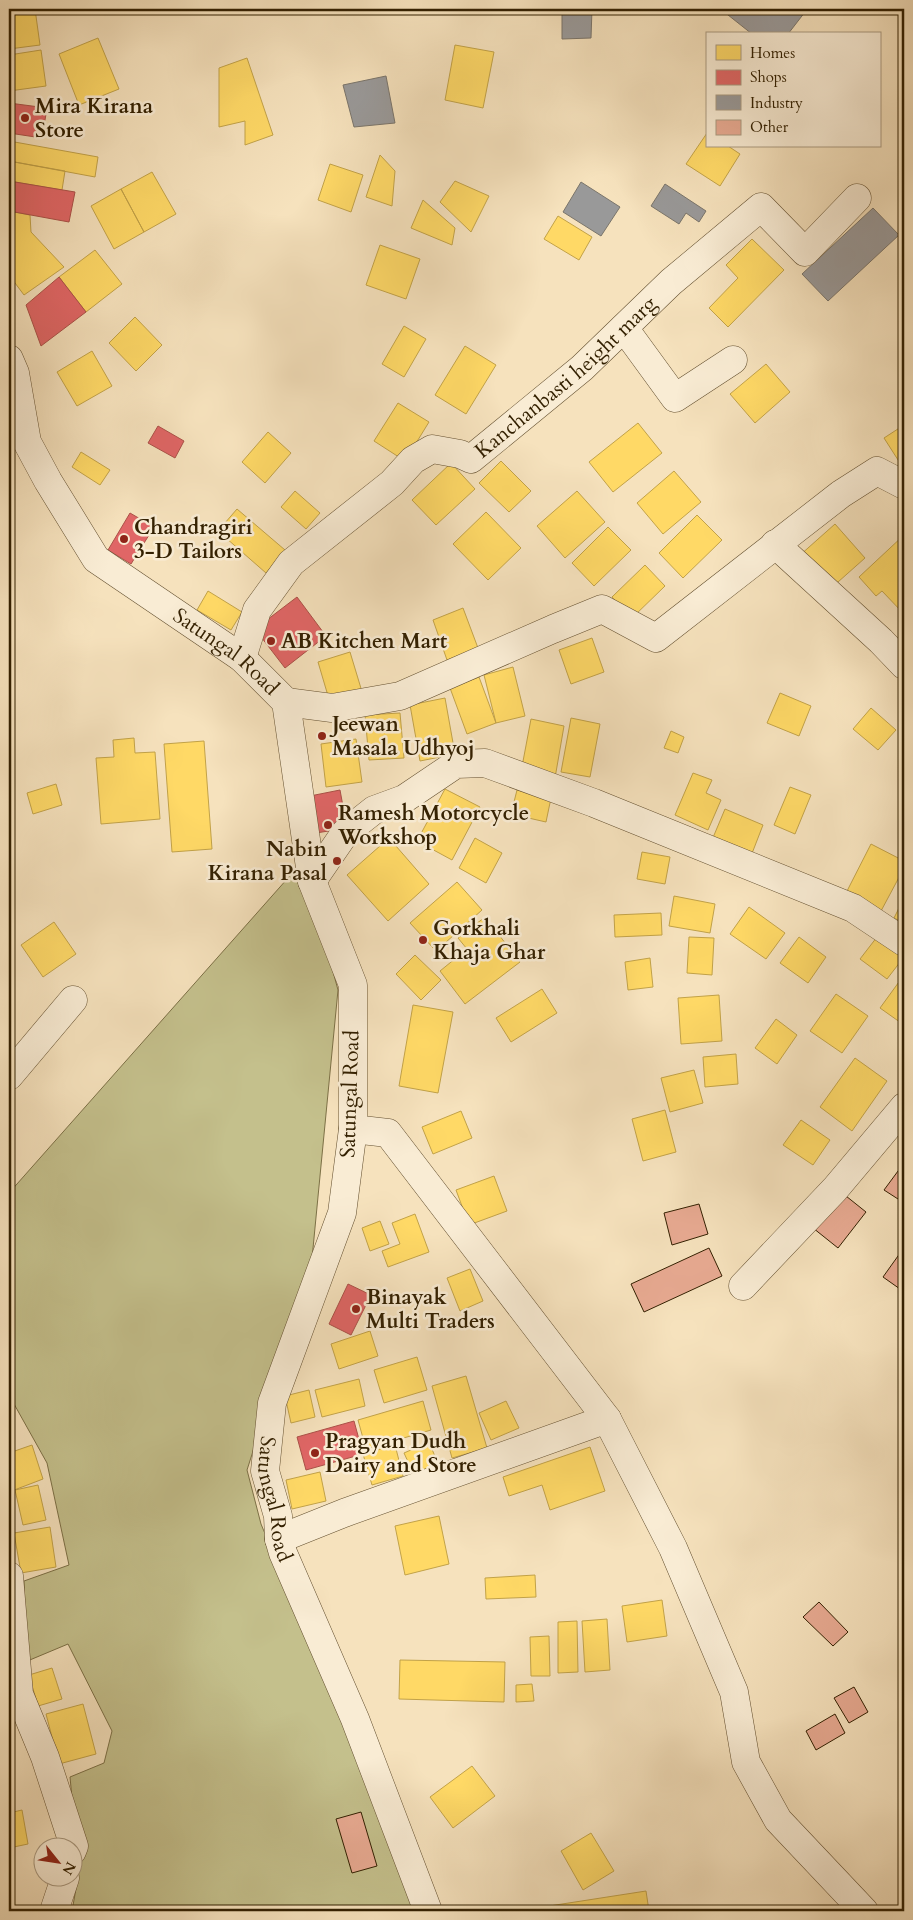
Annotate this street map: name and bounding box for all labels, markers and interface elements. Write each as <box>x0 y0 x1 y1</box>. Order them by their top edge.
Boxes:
legend <box>706 32 880 148</box>
text: Homes <box>750 43 795 63</box>
text: Shops <box>750 67 787 87</box>
place label: Mira Kirana Store <box>35 92 154 145</box>
text: Industry <box>750 93 803 113</box>
marker: Mira Kirana Store <box>19 112 31 124</box>
text: Other <box>750 117 789 137</box>
street label: Kanchanbasti height marg <box>468 289 663 465</box>
place label: Chandragiri 3-D Tailors <box>134 513 253 566</box>
marker: Chandragiri 3-D Tailors <box>118 533 130 545</box>
street label: Satungal Road <box>167 601 286 702</box>
place label: AB Kitchen Mart <box>281 627 448 656</box>
marker: AB Kitchen Mart <box>265 635 277 647</box>
place label: Jeewan Masala Udhyoj <box>329 710 475 763</box>
marker: Jeewan Masala Udhyoj <box>316 730 328 742</box>
place label: Ramesh Motorcycle Workshop <box>337 799 529 852</box>
marker: Ramesh Motorcycle Workshop <box>322 819 334 831</box>
place label: Nabin Kirana Pasal <box>208 835 327 888</box>
marker: Nabin Kirana Pasal <box>331 855 343 867</box>
place label: Gorkhali Khaja Ghar <box>433 914 546 967</box>
marker: Gorkhali Khaja Ghar <box>417 934 429 946</box>
street label: Satungal Road <box>333 1030 367 1158</box>
place label: Binayak Multi Traders <box>366 1283 495 1336</box>
marker: Binayak Multi Traders <box>350 1303 362 1315</box>
place label: Pragyan Dudh Dairy and Store <box>325 1427 477 1480</box>
street label: Satungal Road <box>250 1435 300 1567</box>
marker: Pragyan Dudh Dairy and Store <box>309 1447 321 1459</box>
north arrow <box>32 1838 82 1888</box>
text: N <box>58 1858 80 1878</box>

